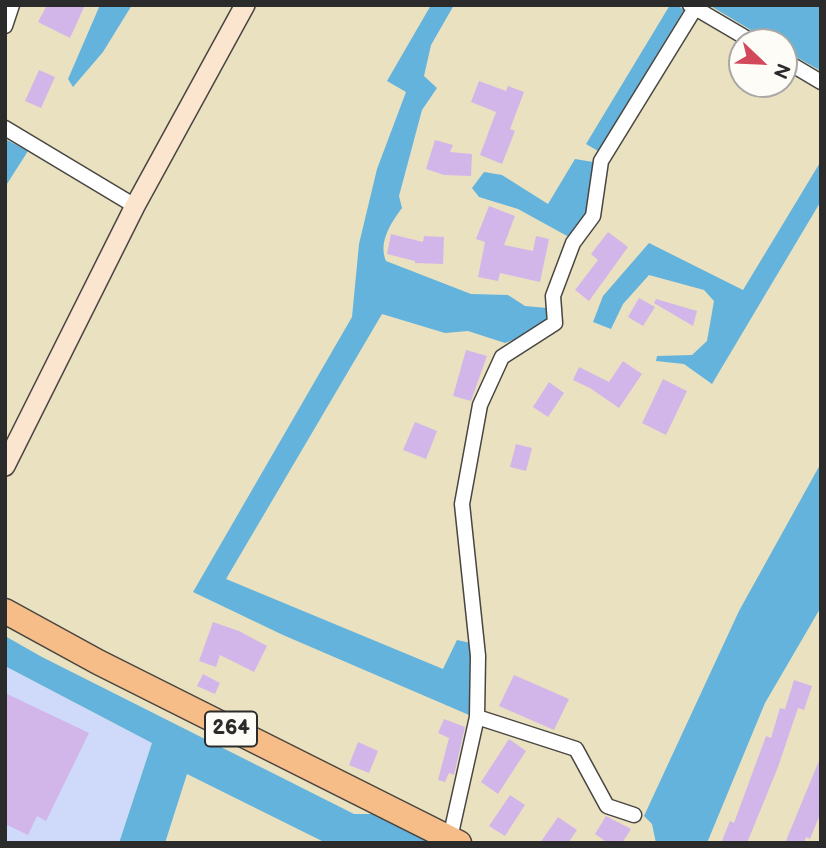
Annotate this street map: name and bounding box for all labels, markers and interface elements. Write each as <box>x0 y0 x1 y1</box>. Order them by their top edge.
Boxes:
north arrow <box>728 28 798 98</box>
text: N <box>768 60 794 82</box>
road number: 264 <box>205 712 257 746</box>

